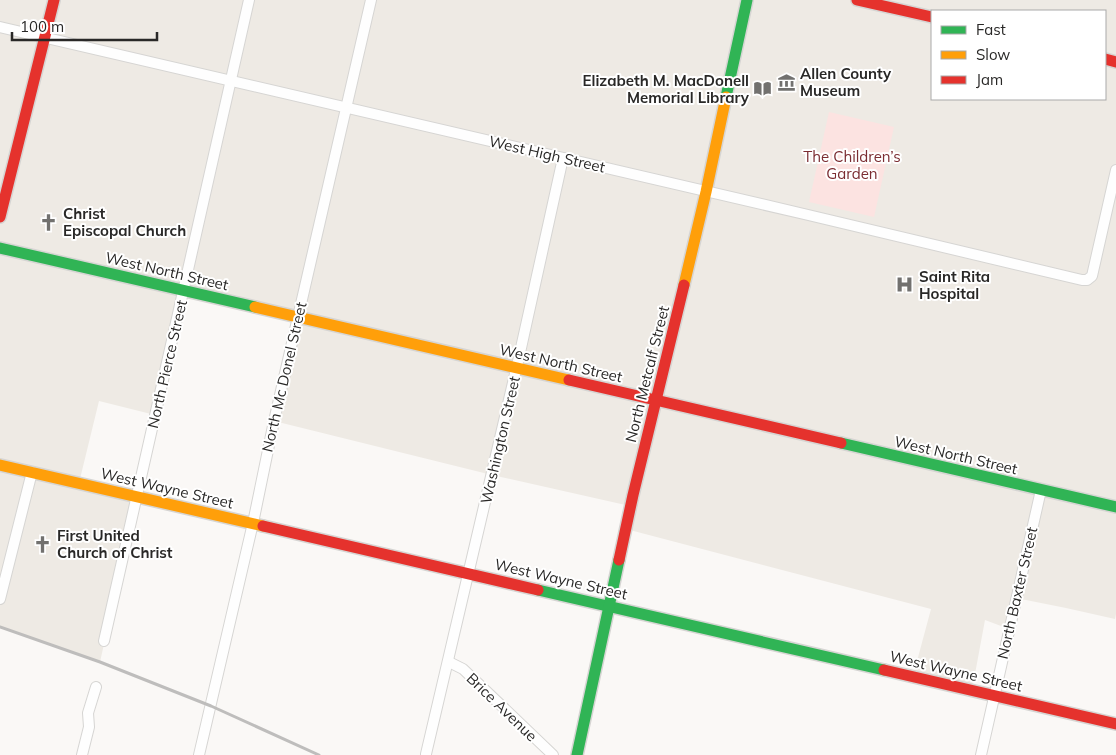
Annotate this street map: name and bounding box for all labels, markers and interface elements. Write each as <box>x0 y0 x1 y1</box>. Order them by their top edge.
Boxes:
scale bar <box>12 10 158 42</box>
legend <box>931 10 1106 100</box>
text: 100 m <box>20 17 64 36</box>
text: Fast <box>976 20 1006 39</box>
text: Slow <box>976 45 1010 64</box>
place label: Allen County Museum <box>800 64 892 100</box>
text: Jam <box>976 70 1003 89</box>
place label: Elizabeth M. MacDonell Memorial Library <box>583 71 750 107</box>
museum icon: Allen County Museum <box>776 72 796 92</box>
library icon: Elizabeth M. MacDonell Memorial Library <box>753 79 773 99</box>
street label: West High Street <box>487 131 607 177</box>
park label: The Children’s Garden <box>803 147 901 183</box>
place label: Christ Episcopal Church <box>63 204 186 240</box>
church icon: Christ Episcopal Church <box>39 212 59 232</box>
street label: West North Street <box>104 248 230 294</box>
place label: Saint Rita Hospital <box>919 267 990 303</box>
hospital icon: Saint Rita Hospital <box>895 275 915 295</box>
street label: North Pierce Street <box>143 298 191 430</box>
street label: North Mc Donel Street <box>257 300 311 454</box>
street label: North Metcalf Street <box>621 304 673 444</box>
street label: West North Street <box>498 340 624 386</box>
street label: Washington Street <box>476 374 524 506</box>
street label: West North Street <box>893 432 1019 478</box>
street label: West Wayne Street <box>99 463 235 513</box>
street label: North Baxter Street <box>993 525 1041 661</box>
place label: First United Church of Christ <box>57 526 173 562</box>
church icon: First United Church of Christ <box>33 534 53 554</box>
street label: West Wayne Street <box>493 554 629 604</box>
street label: West Wayne Street <box>888 646 1024 696</box>
street label: Brice Avenue <box>463 669 541 745</box>

